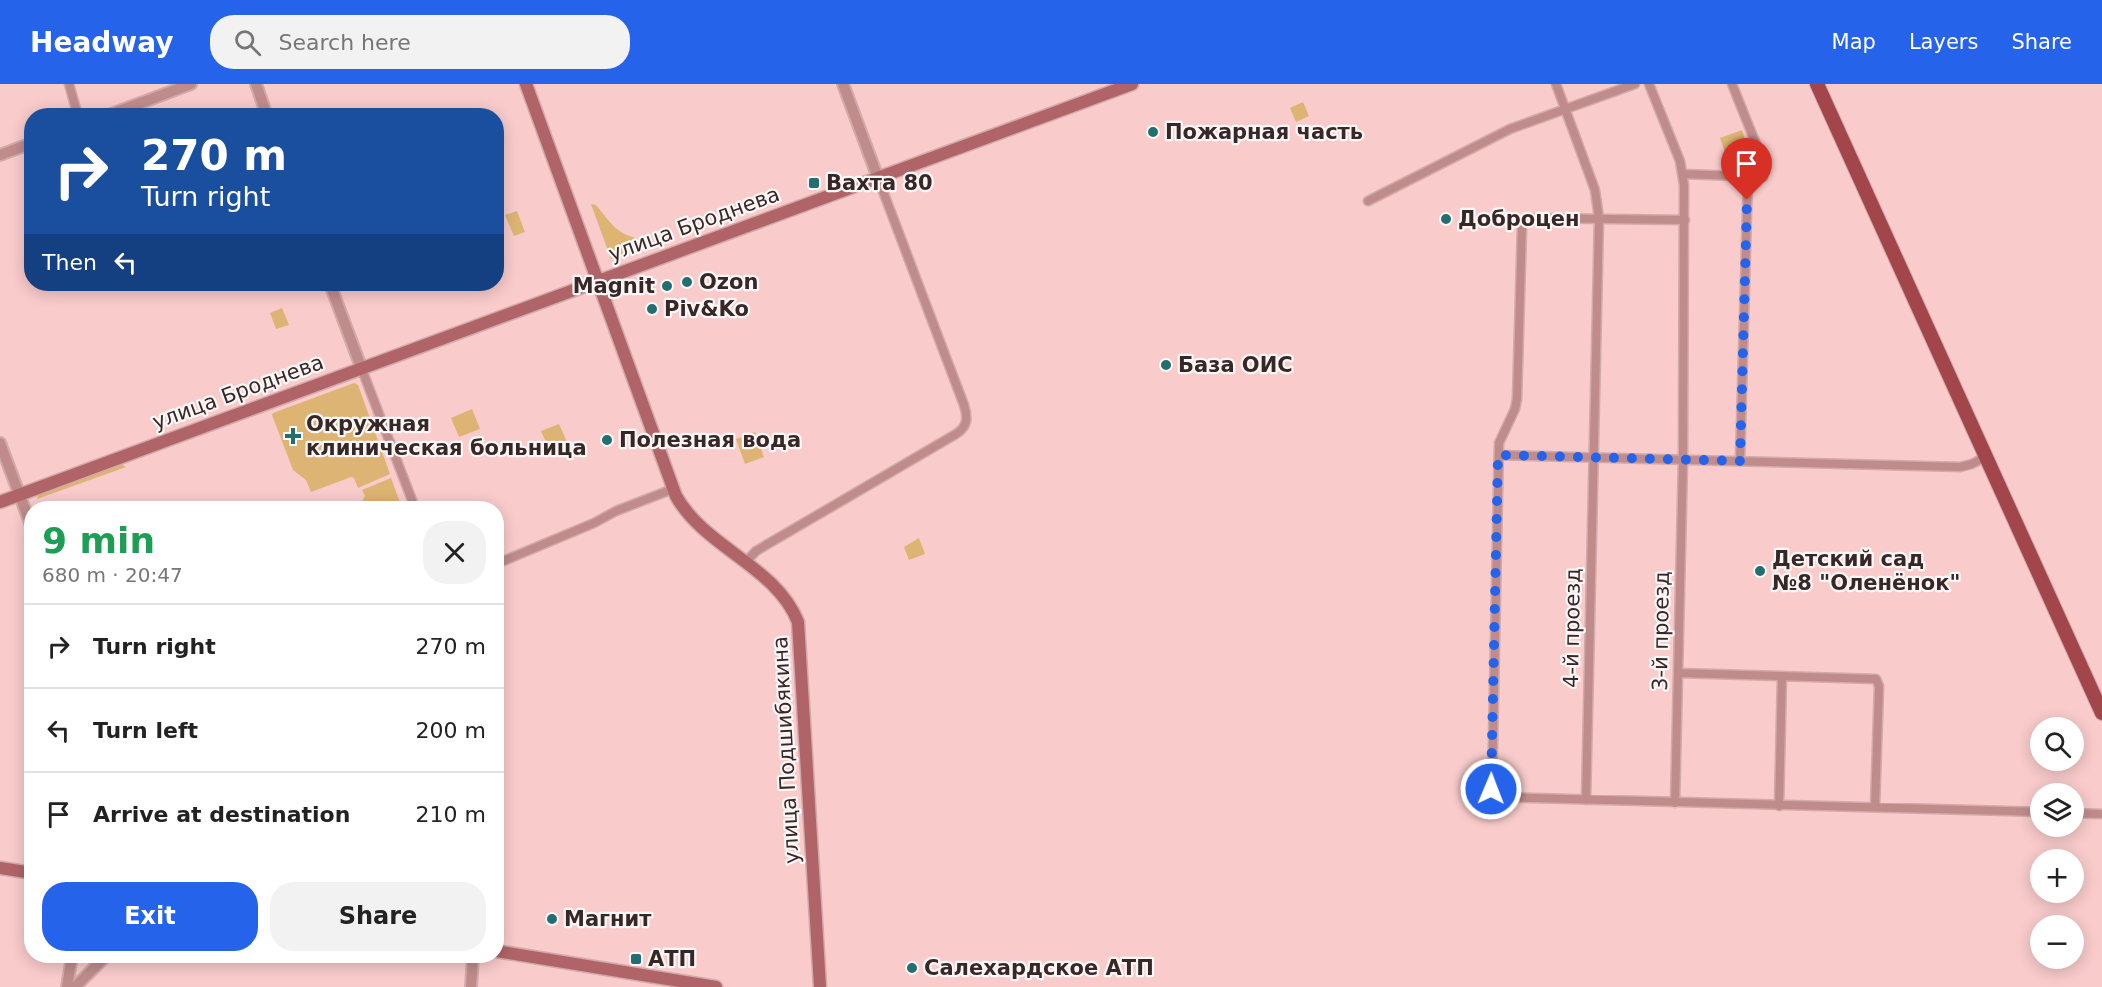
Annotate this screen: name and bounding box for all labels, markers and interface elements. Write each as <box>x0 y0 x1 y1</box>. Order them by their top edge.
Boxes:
search box <box>210 15 630 69</box>
text: Headway <box>30 26 174 59</box>
icon: search <box>231 26 264 59</box>
text: Search here <box>279 30 411 55</box>
text: Map <box>1832 30 1876 54</box>
text: Layers <box>1909 30 1978 54</box>
text: Share <box>2011 30 2072 54</box>
place label: Пожарная часть <box>1165 120 1363 144</box>
marker: Пожарная часть <box>1146 125 1160 139</box>
text: 270 m <box>141 131 287 180</box>
icon: right <box>42 132 120 210</box>
pin <box>1721 138 1772 200</box>
icon: arrive <box>1730 147 1763 180</box>
place label: Вахта 80 <box>826 171 933 195</box>
marker: Вахта 80 <box>807 176 821 190</box>
text: Turn right <box>141 181 270 212</box>
street label: улица Броднева <box>605 182 783 266</box>
place label: Доброцен <box>1458 207 1580 231</box>
marker: Доброцен <box>1439 212 1453 226</box>
icon: left <box>109 246 142 279</box>
text: Then <box>42 250 97 275</box>
place label: Ozon <box>699 270 758 294</box>
place label: Magnit <box>573 274 655 298</box>
marker: Ozon <box>680 275 694 289</box>
marker: Magnit <box>660 279 674 293</box>
place label: Piv&Ko <box>664 297 749 321</box>
marker: Piv&Ko <box>645 302 659 316</box>
street label: улица Броднева <box>149 350 327 434</box>
place label: База ОИС <box>1178 353 1293 377</box>
marker: База ОИС <box>1159 358 1173 372</box>
place label: Окружная клиническая больница <box>306 412 587 460</box>
marker: Окружная клиническая больница <box>284 427 302 445</box>
place label: Полезная вода <box>619 428 801 452</box>
marker: Полезная вода <box>600 433 614 447</box>
text: 9 min <box>42 520 155 561</box>
button: close <box>423 521 486 584</box>
place label: Детский сад №8 "Оленёнок" <box>1772 547 1961 595</box>
text: 680 m · 20:47 <box>42 563 183 587</box>
marker: Детский сад №8 "Оленёнок" <box>1753 564 1767 578</box>
street label: 4-й проезд <box>1559 568 1585 688</box>
street label: 3-й проезд <box>1648 571 1674 691</box>
icon: right <box>42 630 75 663</box>
text: Turn right <box>93 634 216 659</box>
text: 270 m <box>416 634 486 659</box>
street label: улица Подшибякина <box>768 636 804 864</box>
icon: left <box>42 714 75 747</box>
map controls <box>2030 717 2084 969</box>
button: search <box>2030 717 2084 771</box>
text: Turn left <box>93 718 198 743</box>
text: 200 m <box>416 718 486 743</box>
position arrow <box>1459 757 1523 821</box>
button: layers <box>2030 783 2084 837</box>
icon: arrive <box>42 798 75 831</box>
text: Arrive at destination <box>93 802 350 827</box>
text: 210 m <box>416 802 486 827</box>
button: + <box>2030 849 2084 903</box>
button: Exit <box>42 882 258 951</box>
button: Share <box>270 882 486 951</box>
place label: Магнит <box>564 907 652 931</box>
marker: Магнит <box>545 912 559 926</box>
button: − <box>2030 915 2084 969</box>
place label: АТП <box>648 947 696 971</box>
marker: АТП <box>629 952 643 966</box>
place label: Салехардское АТП <box>924 956 1154 980</box>
marker: Салехардское АТП <box>905 961 919 975</box>

